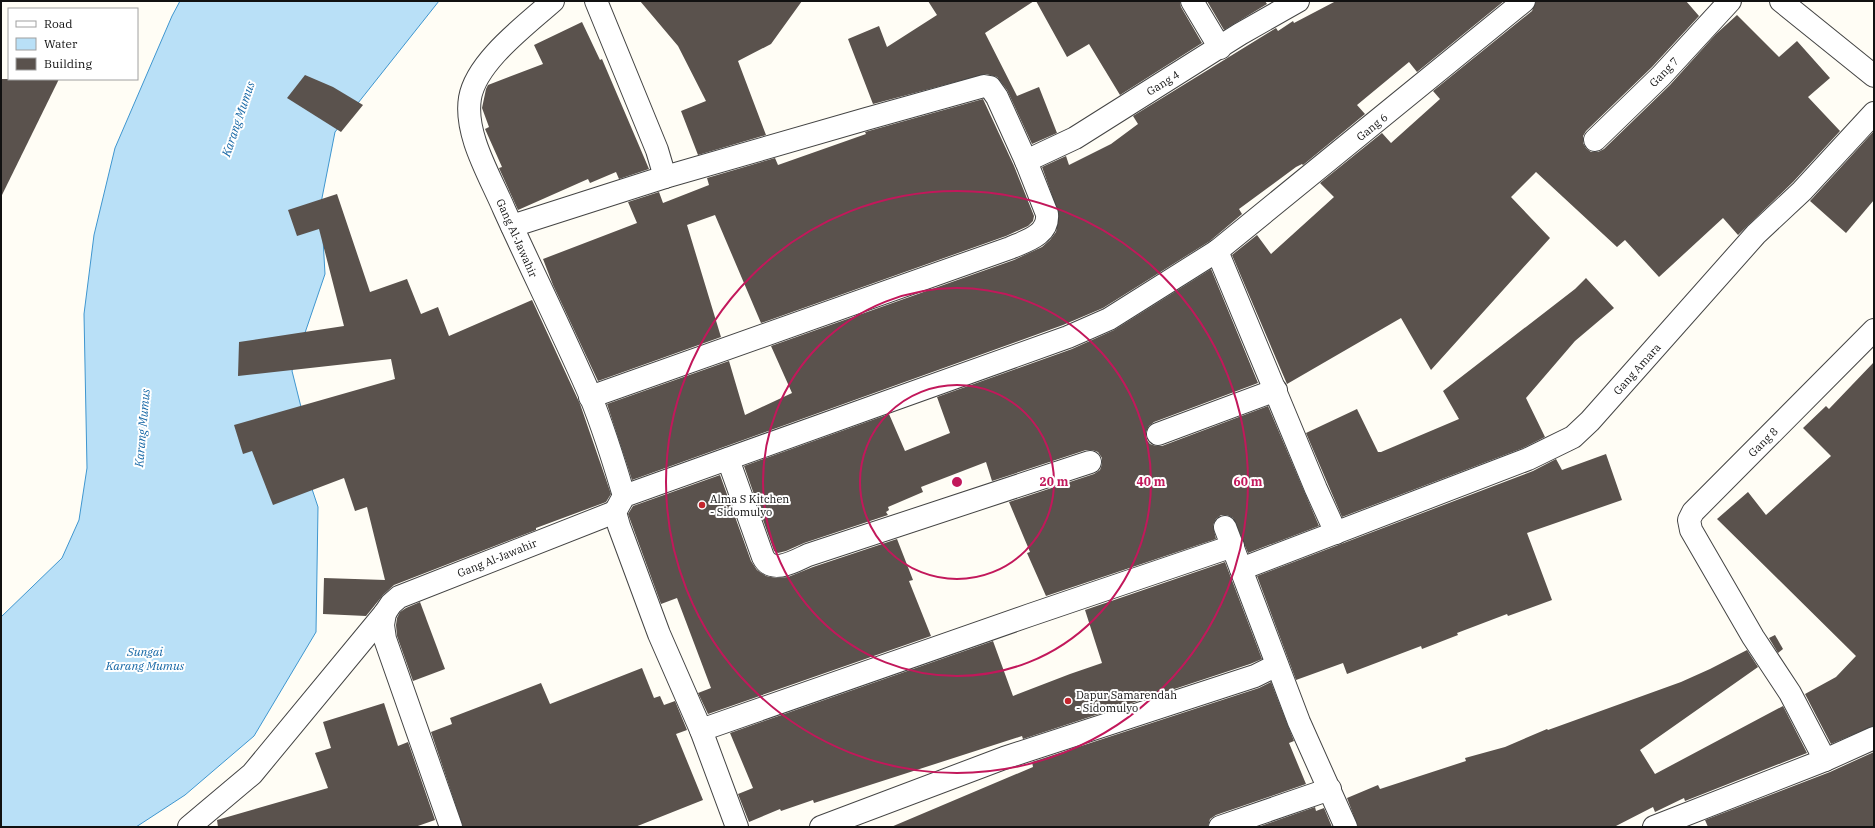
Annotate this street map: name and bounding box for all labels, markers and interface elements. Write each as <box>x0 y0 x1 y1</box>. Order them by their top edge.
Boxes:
legend <box>8 8 138 80</box>
text: Road <box>44 16 73 31</box>
text: Water <box>44 36 78 51</box>
street label: Gang 7 <box>1646 54 1682 90</box>
text: Building <box>44 56 92 71</box>
street label: Gang 4 <box>1144 67 1182 99</box>
water label: Karang Mumus <box>218 79 258 159</box>
street label: Gang 6 <box>1354 110 1390 144</box>
street label: Gang Al-Jawahir <box>493 196 541 280</box>
street label: Gang Amara <box>1610 340 1664 398</box>
water label: Karang Mumus <box>131 388 153 469</box>
street label: Gang 8 <box>1745 424 1781 460</box>
text: 20 m <box>1040 474 1069 489</box>
text: 40 m <box>1137 474 1166 489</box>
text: 60 m <box>1234 474 1263 489</box>
centre of rings <box>950 475 964 489</box>
place label: Alma S Kitchen - Sidomulyo <box>710 492 789 519</box>
marker: Alma S Kitchen - Sidomulyo <box>697 500 707 510</box>
street label: Gang Al-Jawahir <box>455 536 539 580</box>
water label: Sungai Karang Mumus <box>105 644 185 673</box>
place label: Dapur Samarendah - Sidomulyo <box>1076 688 1177 715</box>
marker: Dapur Samarendah - Sidomulyo <box>1063 696 1073 706</box>

